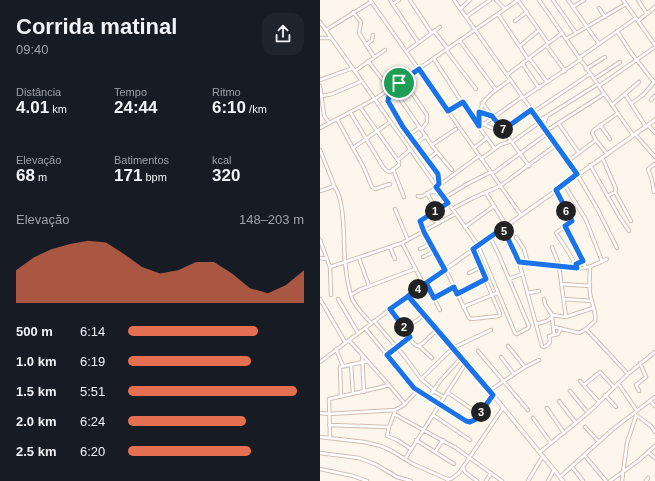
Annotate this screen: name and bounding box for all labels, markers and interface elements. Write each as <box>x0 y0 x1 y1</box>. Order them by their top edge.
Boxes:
button: share <box>262 13 304 55</box>
text: Corrida matinal <box>16 14 177 39</box>
text: 09:40 <box>16 42 49 57</box>
pin <box>382 66 416 100</box>
icon: arrive <box>388 72 410 94</box>
text: Distância <box>16 86 61 98</box>
text: Tempo <box>114 86 147 98</box>
text: Ritmo <box>212 86 241 98</box>
text: 4.01 <box>16 98 49 117</box>
text: 24:44 <box>114 98 157 117</box>
text: 6:10 <box>212 98 246 117</box>
text: km <box>49 103 67 115</box>
text: /km <box>246 103 267 115</box>
pin: 7 <box>493 119 513 139</box>
text: 7 <box>500 123 506 135</box>
text: Elevação <box>16 154 61 166</box>
text: Batimentos <box>114 154 169 166</box>
text: kcal <box>212 154 232 166</box>
text: 68 <box>16 166 35 185</box>
text: 171 <box>114 166 142 185</box>
text: 320 <box>212 166 240 185</box>
text: m <box>35 171 47 183</box>
text: bpm <box>142 171 167 183</box>
pin: 1 <box>425 201 445 221</box>
pin: 6 <box>556 201 576 221</box>
text: 1 <box>432 205 438 217</box>
text: 6 <box>563 205 569 217</box>
text: Elevação <box>16 212 69 227</box>
text: 148–203 m <box>239 212 304 227</box>
pin: 5 <box>494 221 514 241</box>
text: 5 <box>501 225 507 237</box>
pin: 4 <box>408 279 428 299</box>
text: 4 <box>415 283 421 295</box>
pin: 2 <box>394 317 414 337</box>
text: 2 <box>401 321 407 333</box>
text: 500 m <box>16 324 53 339</box>
text: 6:14 <box>80 324 105 339</box>
text: 1.0 km <box>16 354 56 369</box>
text: 6:19 <box>80 354 105 369</box>
text: 1.5 km <box>16 384 56 399</box>
text: 5:51 <box>80 384 105 399</box>
pin: 3 <box>471 402 491 422</box>
text: 3 <box>478 406 484 418</box>
text: 2.0 km <box>16 414 56 429</box>
text: 6:24 <box>80 414 105 429</box>
text: 2.5 km <box>16 444 56 459</box>
text: 6:20 <box>80 444 105 459</box>

